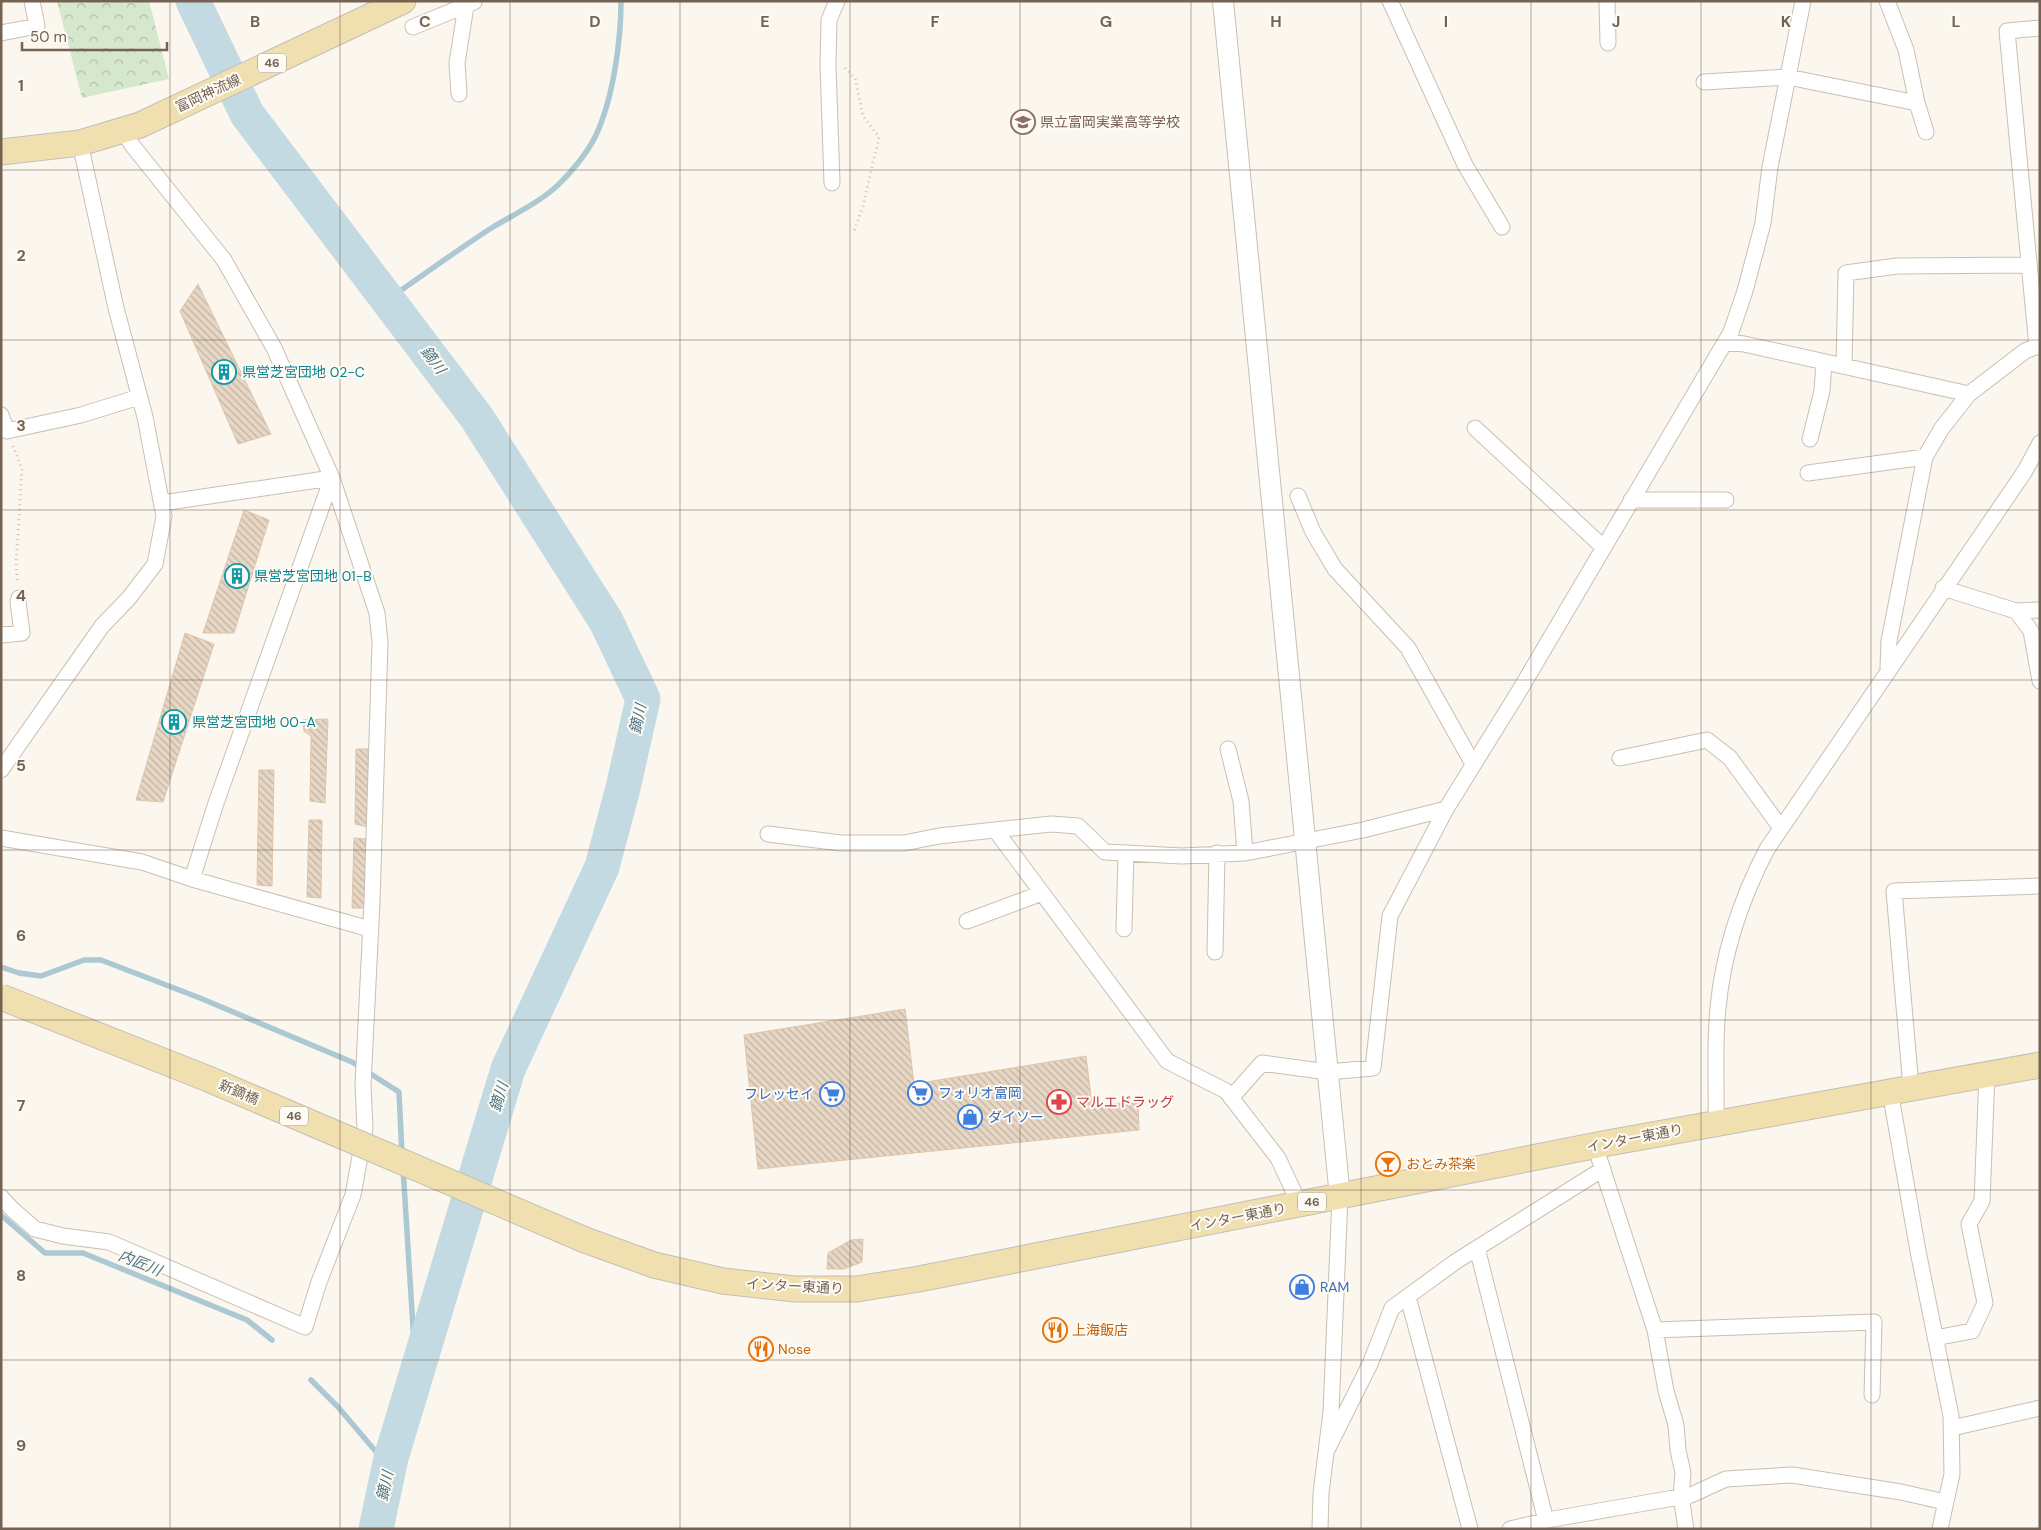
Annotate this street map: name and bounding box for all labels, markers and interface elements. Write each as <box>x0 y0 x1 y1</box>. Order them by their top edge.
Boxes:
text: B <box>250 11 260 32</box>
text: C <box>419 11 431 32</box>
text: D <box>589 11 601 32</box>
text: E <box>760 11 770 32</box>
text: F <box>931 11 940 32</box>
text: G <box>1100 11 1112 32</box>
text: H <box>1270 11 1282 32</box>
text: I <box>1444 11 1448 32</box>
text: J <box>1612 11 1620 32</box>
text: K <box>1781 11 1792 32</box>
text: L <box>1952 11 1961 32</box>
scale bar <box>22 20 168 52</box>
text: 50 m <box>30 27 67 47</box>
road number: 46 <box>258 54 286 72</box>
street label: 富岡神流線 <box>172 70 244 116</box>
text: 1 <box>18 75 24 96</box>
school or university icon: 県立富岡実業高等学校 <box>1010 109 1036 135</box>
place label: 県立富岡実業高等学校 <box>1040 113 1180 131</box>
text: 2 <box>16 245 26 266</box>
water label: 鏑川 <box>416 342 451 380</box>
building icon: 県営芝宮団地 02-C <box>211 359 237 385</box>
place label: 県営芝宮団地 02-C <box>242 363 365 381</box>
text: 3 <box>16 415 26 436</box>
building icon: 県営芝宮団地 01-B <box>224 563 250 589</box>
place label: 県営芝宮団地 01-B <box>254 567 372 585</box>
text: 4 <box>16 585 26 606</box>
water label: 鏑川 <box>625 700 651 736</box>
building icon: 県営芝宮団地 00-A <box>161 709 187 735</box>
place label: 県営芝宮団地 00-A <box>192 713 316 731</box>
text: 5 <box>16 755 26 776</box>
text: 6 <box>16 925 26 946</box>
street label: 新鏑橋 <box>216 1076 262 1108</box>
water label: 鏑川 <box>485 1078 514 1114</box>
supermarket icon: フォリオ富岡 <box>907 1080 933 1106</box>
supermarket icon: フレッセイ <box>819 1081 845 1107</box>
place label: フォリオ富岡 <box>938 1084 1022 1102</box>
place label: フレッセイ <box>744 1085 814 1103</box>
pharmacy icon: マルエドラッグ <box>1046 1089 1072 1115</box>
place label: マルエドラッグ <box>1076 1093 1174 1111</box>
text: 7 <box>17 1095 26 1116</box>
shop icon: ダイソー <box>957 1104 983 1130</box>
road number: 46 <box>280 1106 308 1126</box>
place label: ダイソー <box>988 1108 1044 1126</box>
street label: インター東通り <box>1585 1120 1685 1156</box>
bar icon: おとみ茶楽 <box>1375 1151 1401 1177</box>
place label: おとみ茶楽 <box>1406 1155 1476 1173</box>
road number: 46 <box>1298 1192 1326 1212</box>
street label: インター東通り <box>1188 1199 1288 1235</box>
water label: 内匠川 <box>115 1245 166 1281</box>
text: 8 <box>16 1265 26 1286</box>
street label: インター東通り <box>746 1274 844 1298</box>
shop icon: RAM <box>1289 1274 1315 1300</box>
place label: RAM <box>1320 1278 1349 1296</box>
restaurant icon: 上海飯店 <box>1042 1317 1068 1343</box>
place label: 上海飯店 <box>1072 1321 1128 1339</box>
restaurant icon: Nose <box>748 1336 774 1362</box>
place label: Nose <box>778 1340 811 1358</box>
text: 9 <box>16 1435 26 1456</box>
water label: 鏑川 <box>372 1467 398 1503</box>

